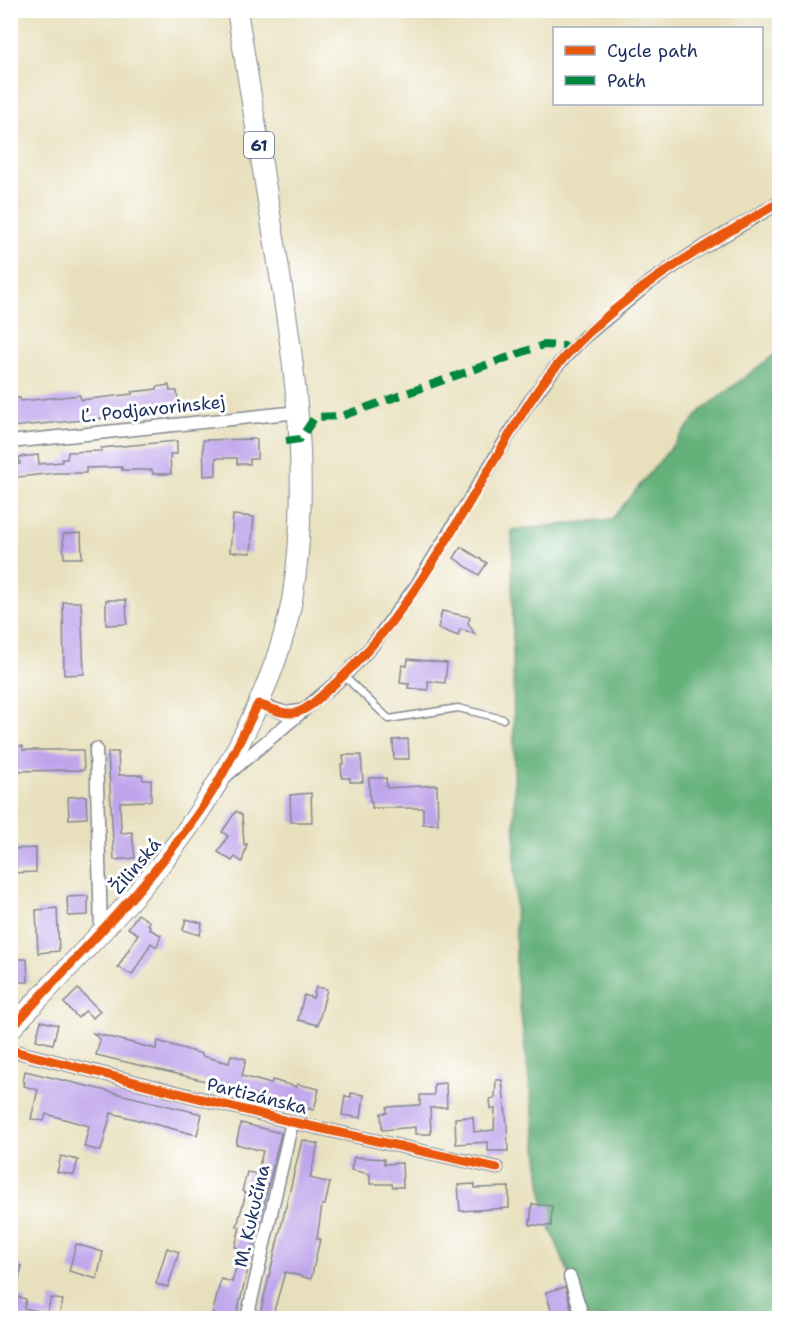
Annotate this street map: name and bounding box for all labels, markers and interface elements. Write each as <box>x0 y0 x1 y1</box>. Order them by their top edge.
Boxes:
legend <box>553 27 763 105</box>
text: Cycle path <box>607 39 698 63</box>
text: Path <box>607 69 646 93</box>
road number: 61 <box>244 132 274 158</box>
street label: Ľ. Podjavorinskej <box>80 389 226 429</box>
street label: Žilinská <box>105 833 167 899</box>
street label: Partizánska <box>204 1072 310 1120</box>
street label: M. Kukučína <box>229 1162 275 1270</box>

